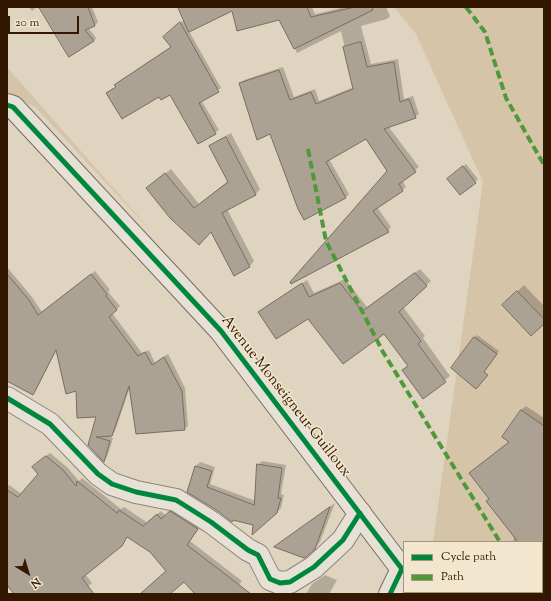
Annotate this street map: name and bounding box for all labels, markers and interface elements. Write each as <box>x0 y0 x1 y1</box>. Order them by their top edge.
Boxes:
scale bar <box>10 8 81 34</box>
text: 20 m <box>15 14 39 32</box>
street label: Avenue Monseigneur Guilloux <box>216 313 354 481</box>
legend <box>403 541 543 593</box>
text: Cycle path <box>441 548 496 566</box>
north arrow <box>8 553 48 593</box>
text: Path <box>441 568 464 586</box>
text: N <box>27 573 44 591</box>

